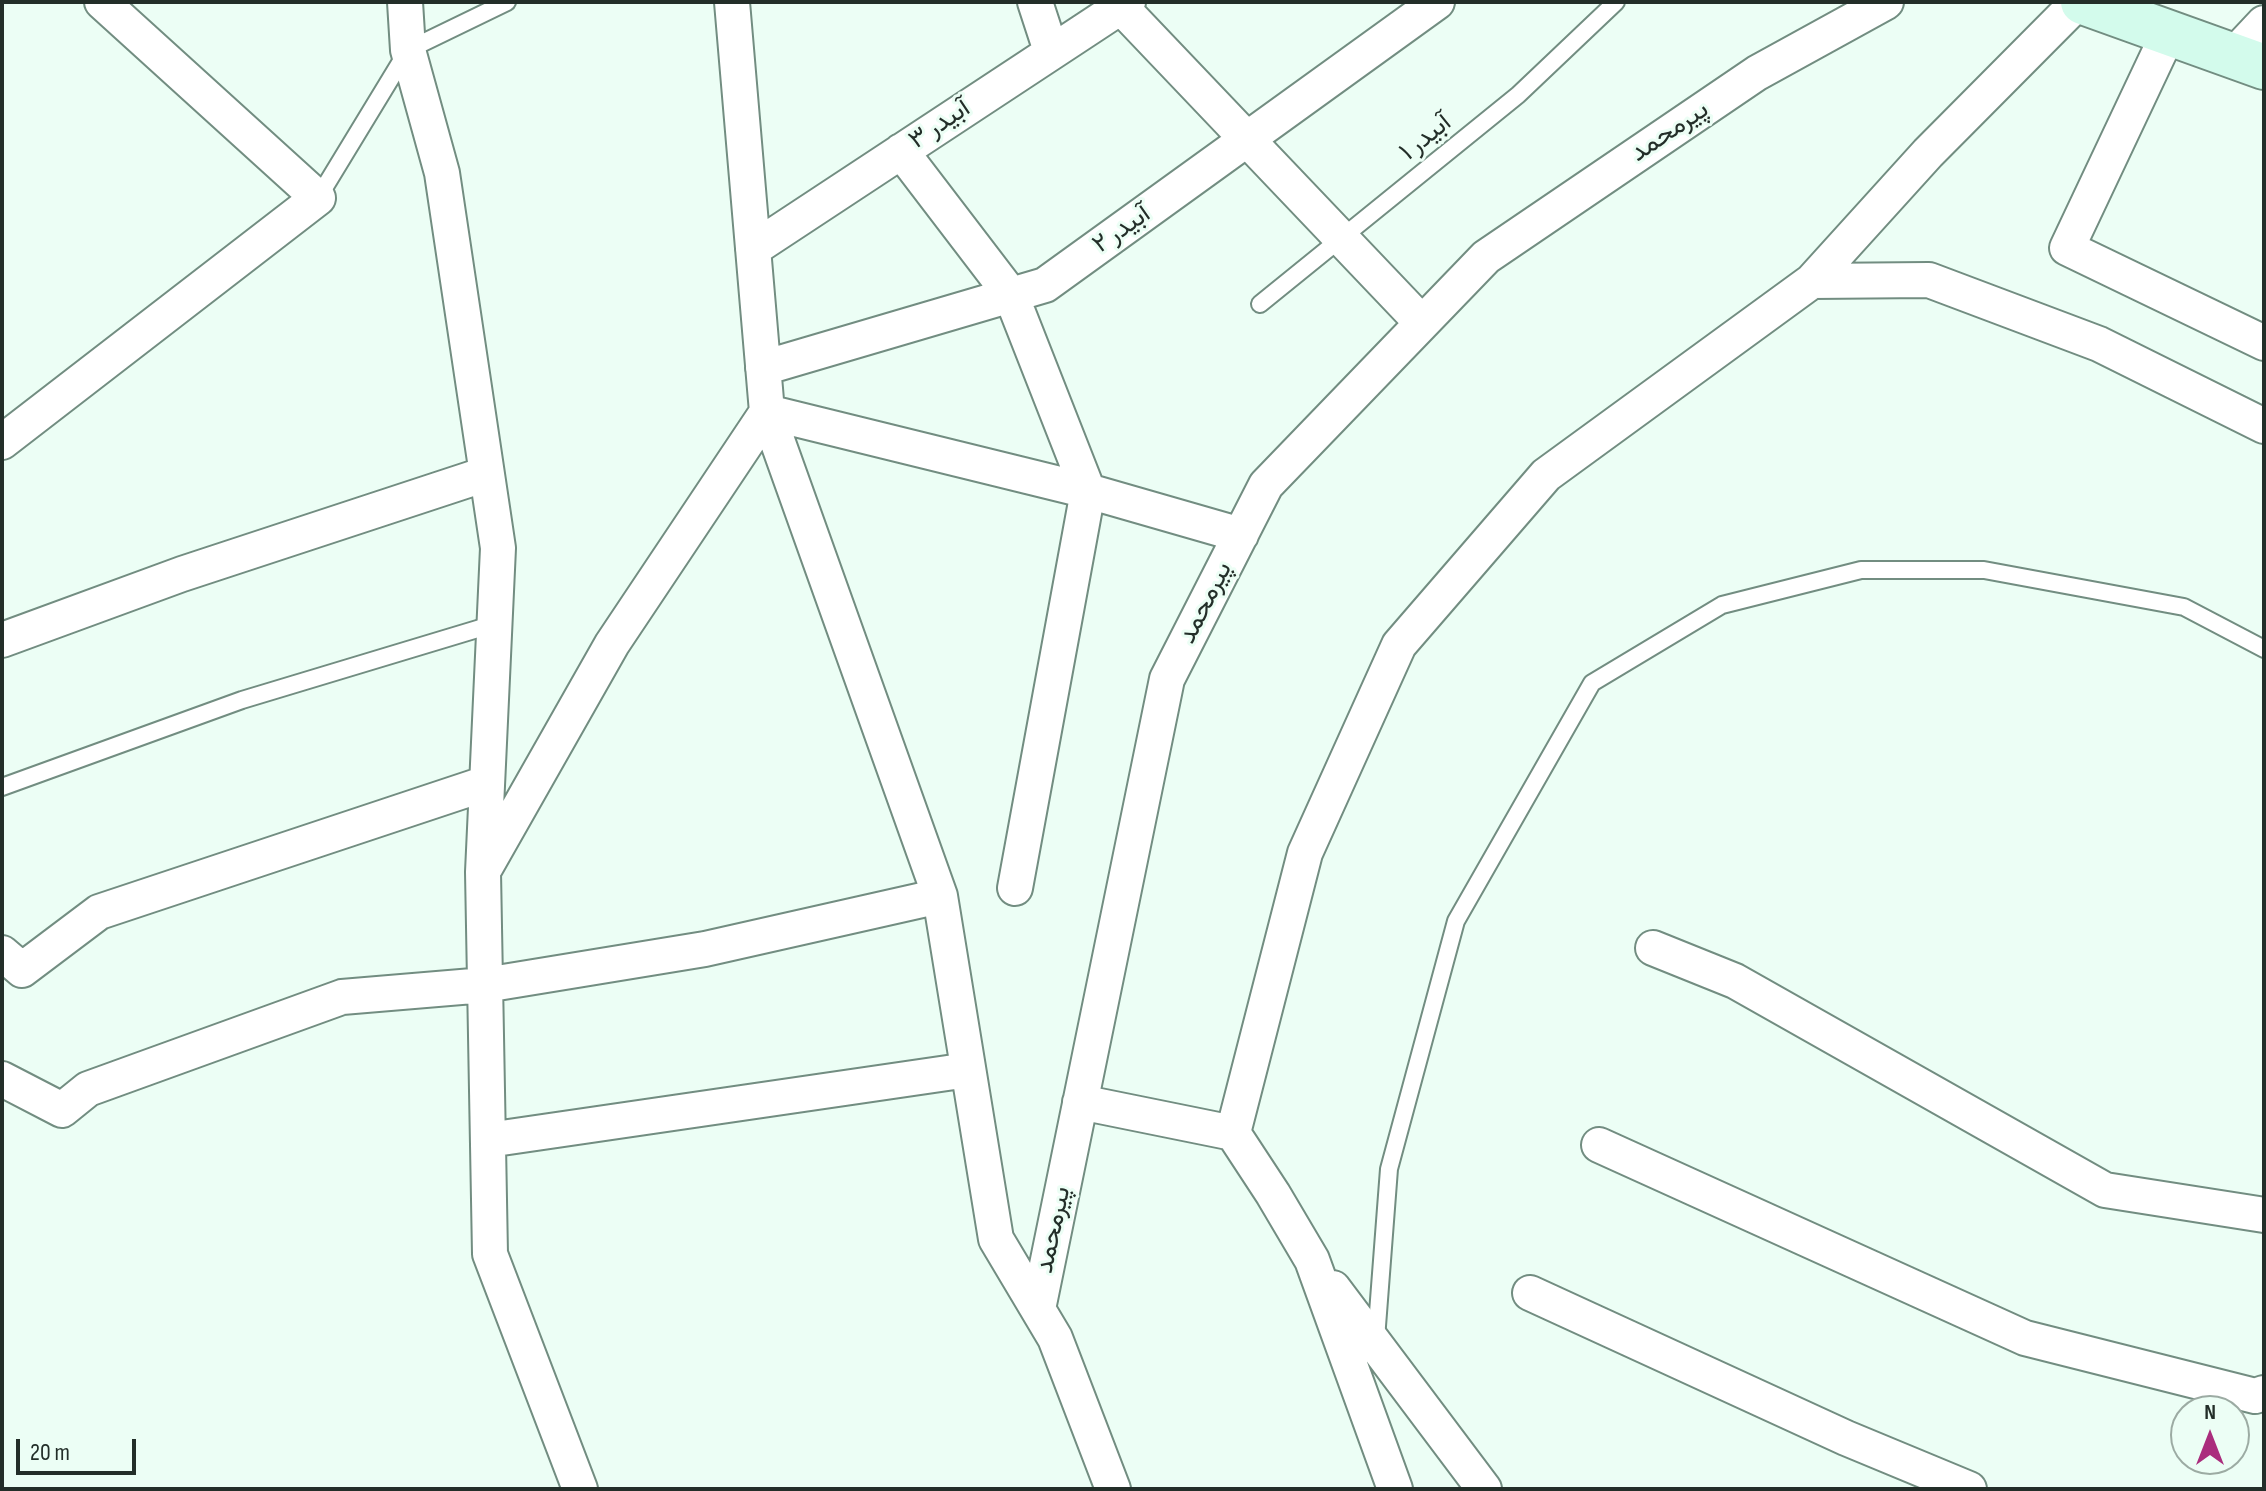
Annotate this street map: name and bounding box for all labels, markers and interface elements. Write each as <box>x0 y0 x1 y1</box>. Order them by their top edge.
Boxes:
street label: آبیدر ۳ <box>903 93 977 157</box>
street label: پیرمحمد <box>1625 95 1715 169</box>
street label: آبیدر ۱ <box>1394 108 1458 168</box>
street label: آبیدر ۲ <box>1087 199 1157 261</box>
street label: پیرمحمد <box>1172 557 1240 649</box>
street label: پیرمحمد <box>1030 1184 1078 1276</box>
north arrow <box>2170 1395 2250 1475</box>
text: N <box>2204 1399 2216 1426</box>
scale bar <box>20 1423 140 1473</box>
text: 20 m <box>30 1438 70 1467</box>

